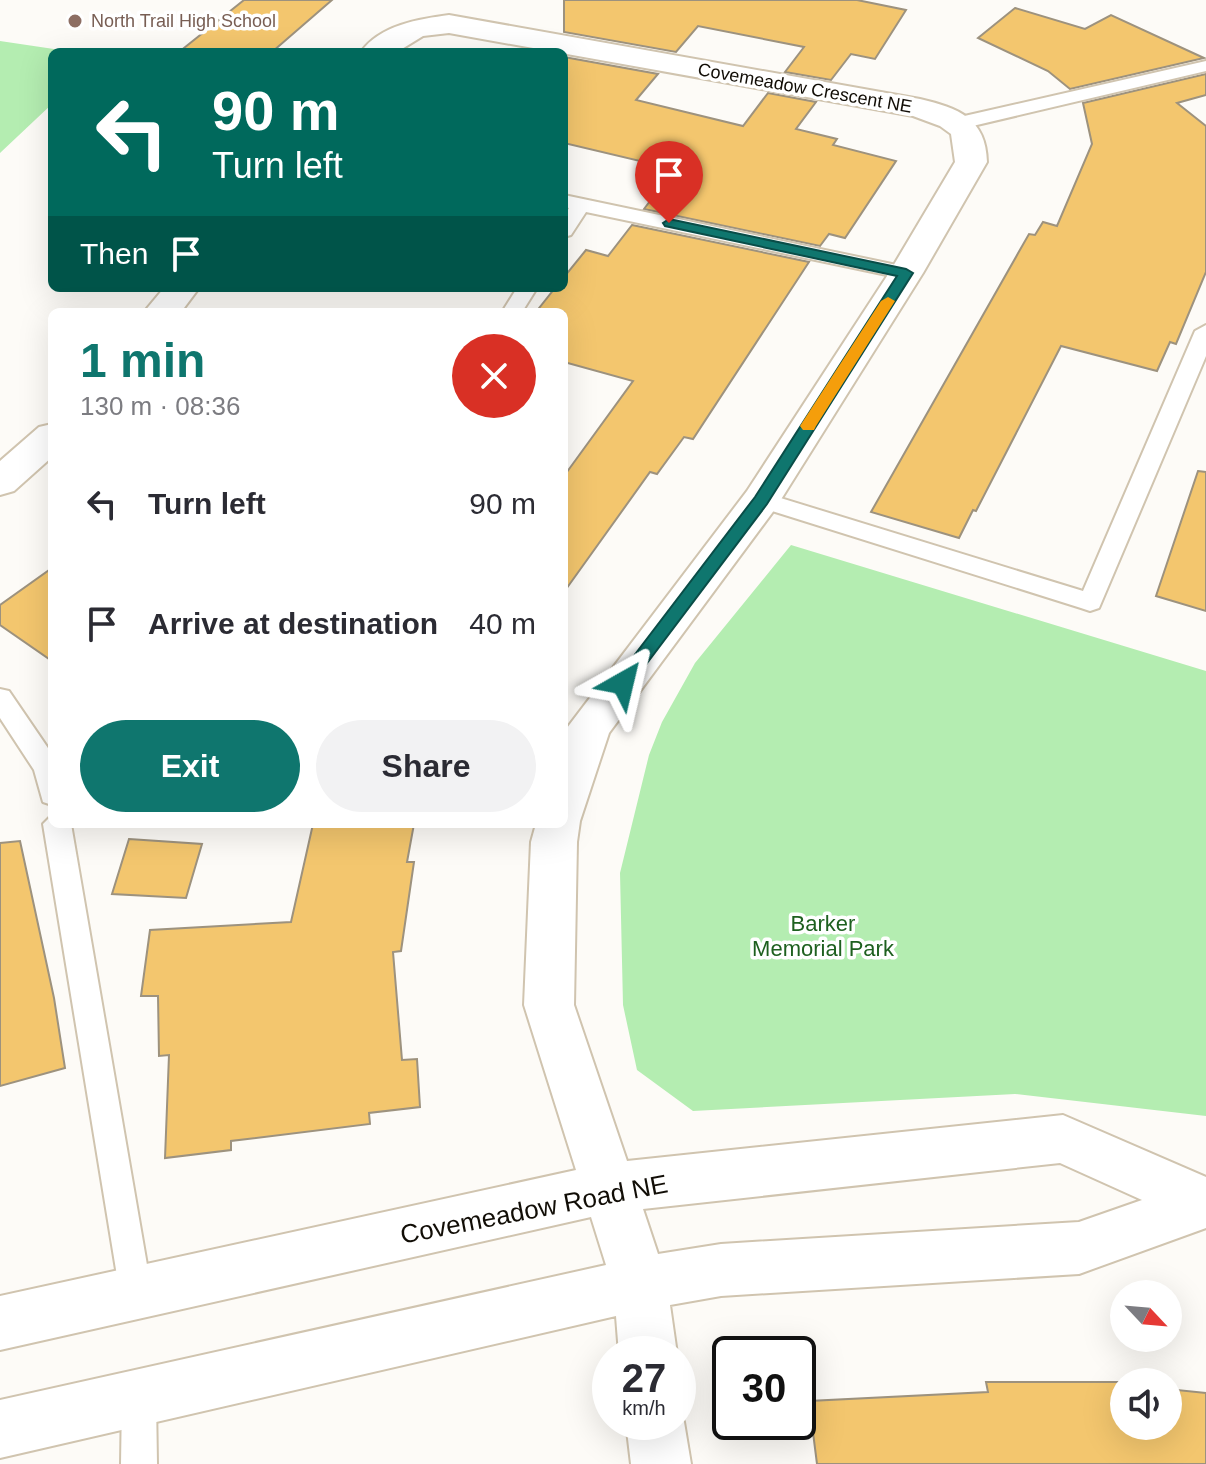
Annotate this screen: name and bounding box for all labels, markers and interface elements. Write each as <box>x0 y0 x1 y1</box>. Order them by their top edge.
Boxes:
place label: North Trail High School <box>91 11 276 31</box>
marker: North Trail High School <box>66 12 84 30</box>
street label: Covemeadow Crescent NE <box>696 59 914 117</box>
text: 90 m <box>212 79 340 142</box>
icon: left <box>80 80 184 184</box>
pin <box>635 141 703 223</box>
text: Turn left <box>212 145 343 186</box>
icon: arrive <box>647 153 691 197</box>
icon: arrive <box>164 232 208 276</box>
text: Then <box>80 237 148 270</box>
text: 1 min <box>80 334 205 387</box>
button: close <box>452 334 536 418</box>
text: 130 m · 08:36 <box>80 391 240 421</box>
icon: left <box>80 482 124 526</box>
text: Turn left <box>148 487 266 520</box>
text: 90 m <box>469 487 536 520</box>
icon: arrive <box>80 602 124 646</box>
text: Arrive at destination <box>148 607 438 640</box>
text: 40 m <box>469 607 536 640</box>
position arrow <box>581 641 665 725</box>
button: Exit <box>80 720 300 812</box>
button: Share <box>316 720 536 812</box>
park label: Barker Memorial Park <box>752 911 895 961</box>
street label: Covemeadow Road NE <box>398 1168 670 1250</box>
north arrow <box>1110 1280 1182 1352</box>
map controls <box>1110 1280 1182 1440</box>
speed limit sign: 30 <box>712 1336 816 1440</box>
text: 27 <box>622 1356 666 1400</box>
button: sound <box>1110 1368 1182 1440</box>
text: km/h <box>622 1397 666 1419</box>

